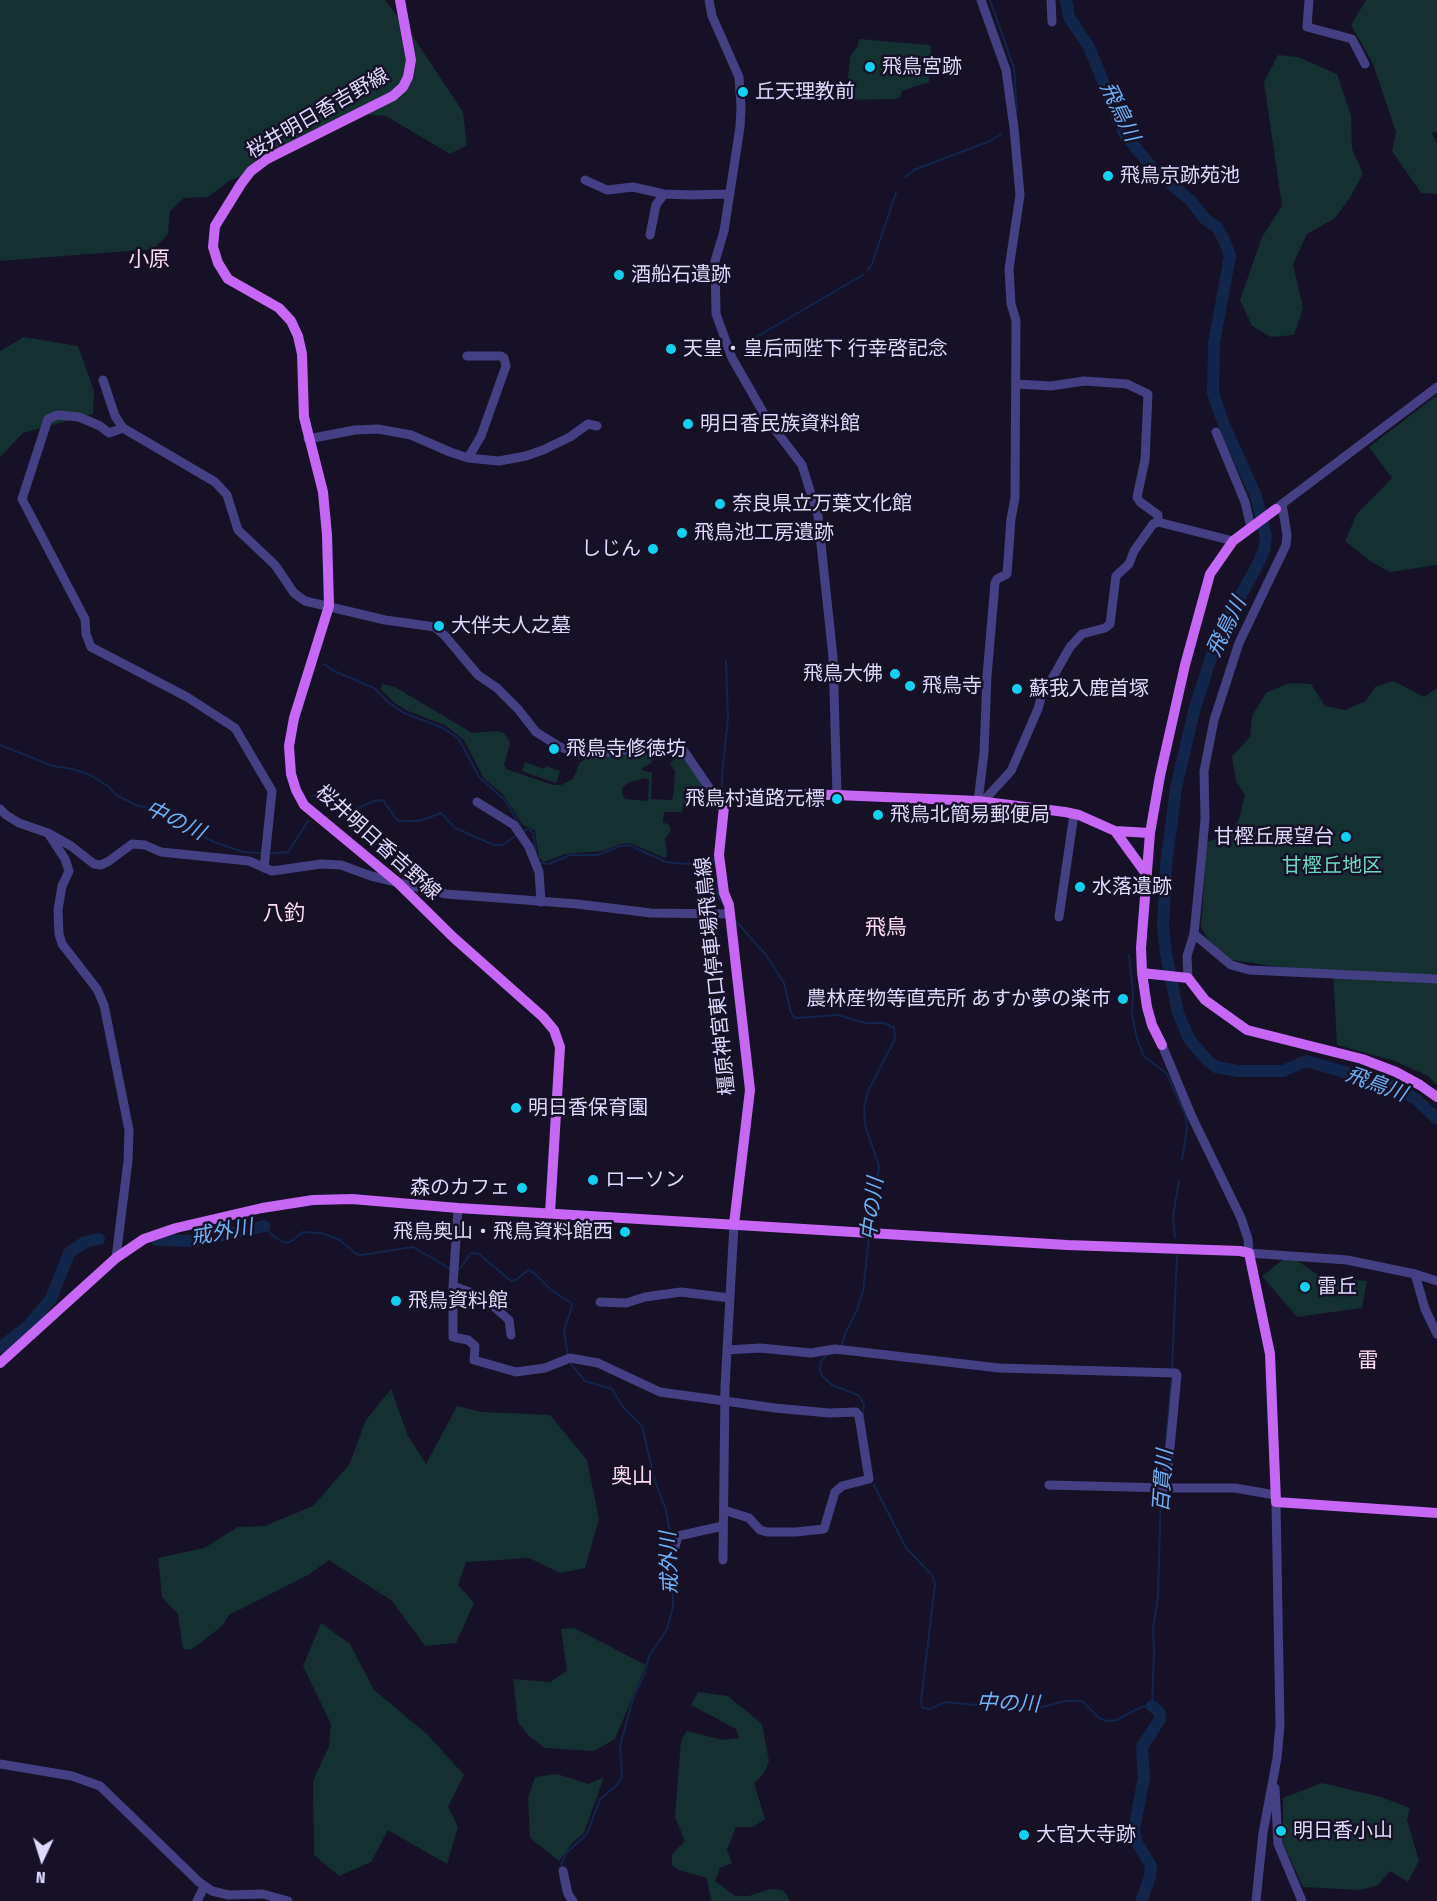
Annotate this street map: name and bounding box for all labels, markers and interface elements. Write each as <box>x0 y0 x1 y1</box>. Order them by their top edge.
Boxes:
place label: 飛鳥宮跡 <box>882 55 962 79</box>
marker: 飛鳥宮跡 <box>863 60 877 74</box>
street label: 桜井明日香吉野線 <box>243 64 393 164</box>
water label: 飛鳥川 <box>1094 78 1144 146</box>
place label: 丘天理教前 <box>755 80 855 104</box>
marker: 丘天理教前 <box>736 85 750 99</box>
place label: 飛鳥京跡苑池 <box>1120 164 1240 188</box>
marker: 飛鳥京跡苑池 <box>1101 169 1115 183</box>
district label: 小原 <box>128 247 170 273</box>
place label: 酒船石遺跡 <box>631 263 731 287</box>
marker: 酒船石遺跡 <box>612 268 626 282</box>
place label: 天皇・皇后両陛下 行幸啓記念 <box>683 337 948 361</box>
marker: 天皇・皇后両陛下 行幸啓記念 <box>664 342 678 356</box>
place label: 明日香民族資料館 <box>700 412 860 436</box>
marker: 明日香民族資料館 <box>681 417 695 431</box>
place label: 奈良県立万葉文化館 <box>732 492 912 516</box>
marker: 奈良県立万葉文化館 <box>713 497 727 511</box>
place label: 飛鳥池工房遺跡 <box>694 521 834 545</box>
marker: 飛鳥池工房遺跡 <box>675 526 689 540</box>
place label: しじん <box>581 537 641 561</box>
marker: しじん <box>646 542 660 556</box>
water label: 飛鳥川 <box>1202 593 1252 661</box>
place label: 大伴夫人之墓 <box>451 614 571 638</box>
marker: 大伴夫人之墓 <box>432 619 446 633</box>
place label: 飛鳥大佛 <box>803 662 883 686</box>
marker: 飛鳥大佛 <box>888 667 902 681</box>
place label: 飛鳥寺 <box>922 674 982 698</box>
place label: 蘇我入鹿首塚 <box>1029 677 1149 701</box>
marker: 飛鳥寺 <box>903 679 917 693</box>
marker: 蘇我入鹿首塚 <box>1010 682 1024 696</box>
place label: 飛鳥寺修徳坊 <box>566 737 686 761</box>
marker: 飛鳥寺修徳坊 <box>547 742 561 756</box>
street label: 桜井明日香吉野線 <box>311 781 445 905</box>
place label: 飛鳥村道路元標 <box>685 787 825 811</box>
marker: 飛鳥村道路元標 <box>830 792 844 806</box>
water label: 中の川 <box>141 796 209 846</box>
place label: 飛鳥北簡易郵便局 <box>890 803 1050 827</box>
marker: 飛鳥北簡易郵便局 <box>871 808 885 822</box>
place label: 甘樫丘展望台 <box>1214 825 1334 849</box>
marker: 甘樫丘展望台 <box>1339 830 1353 844</box>
park label: 甘樫丘地区 <box>1282 854 1382 878</box>
street label: 橿原神宮東口停車場飛鳥線 <box>692 855 740 1097</box>
place label: 水落遺跡 <box>1092 875 1172 899</box>
marker: 水落遺跡 <box>1073 880 1087 894</box>
district label: 八釣 <box>263 901 305 927</box>
district label: 飛鳥 <box>865 915 907 941</box>
place label: 農林産物等直売所 あすか夢の楽市 <box>806 987 1111 1011</box>
marker: 農林産物等直売所 あすか夢の楽市 <box>1116 992 1130 1006</box>
water label: 飛鳥川 <box>1342 1062 1410 1108</box>
place label: 明日香保育園 <box>528 1096 648 1120</box>
marker: 明日香保育園 <box>509 1101 523 1115</box>
place label: ローソン <box>605 1168 685 1192</box>
marker: ローソン <box>586 1173 600 1187</box>
place label: 森のカフェ <box>410 1176 510 1200</box>
water label: 中の川 <box>857 1176 889 1242</box>
marker: 森のカフェ <box>515 1181 529 1195</box>
water label: 戒外川 <box>189 1215 255 1251</box>
place label: 飛鳥奥山・飛鳥資料館西 <box>393 1220 613 1244</box>
marker: 飛鳥奥山・飛鳥資料館西 <box>618 1225 632 1239</box>
place label: 雷丘 <box>1317 1275 1357 1299</box>
marker: 雷丘 <box>1298 1280 1312 1294</box>
place label: 飛鳥資料館 <box>408 1289 508 1313</box>
marker: 飛鳥資料館 <box>389 1294 403 1308</box>
district label: 雷 <box>1358 1348 1378 1374</box>
water label: 百貫川 <box>1149 1449 1179 1513</box>
district label: 奥山 <box>611 1464 653 1490</box>
water label: 戒外川 <box>656 1531 684 1595</box>
water label: 中の川 <box>976 1690 1040 1718</box>
place label: 明日香小山 <box>1293 1819 1393 1843</box>
place label: 大官大寺跡 <box>1036 1823 1136 1847</box>
marker: 明日香小山 <box>1274 1824 1288 1838</box>
marker: 大官大寺跡 <box>1017 1828 1031 1842</box>
north arrow <box>12 1829 72 1889</box>
text: N <box>35 1868 46 1887</box>

